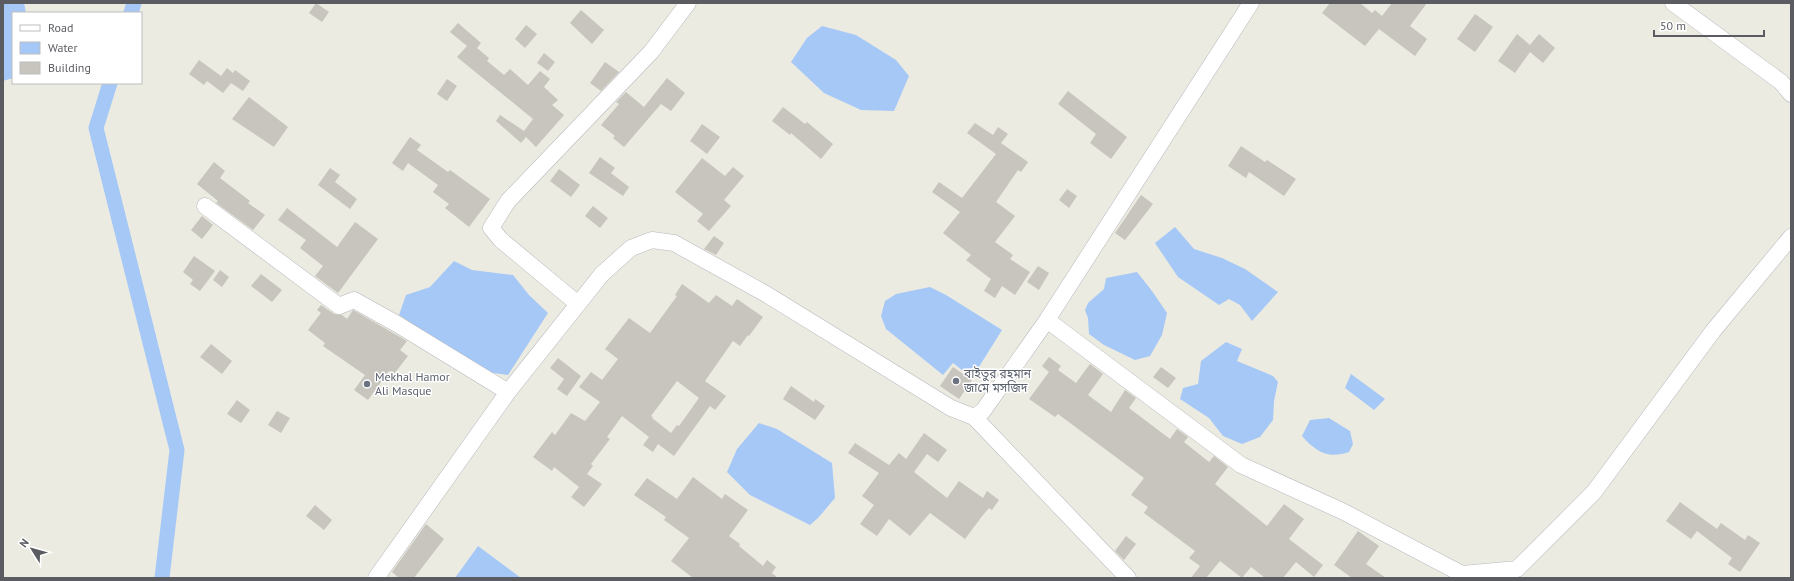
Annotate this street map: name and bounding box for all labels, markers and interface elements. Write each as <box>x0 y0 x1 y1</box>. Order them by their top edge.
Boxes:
legend <box>12 12 142 84</box>
scale bar <box>1654 12 1764 38</box>
text: 50 m <box>1660 18 1686 33</box>
text: Road <box>48 20 73 35</box>
text: Water <box>48 40 78 55</box>
text: Building <box>48 60 91 75</box>
place label: বাইতুর রহমান জা‌মে মস‌জিদ <box>963 366 1032 395</box>
place label: Mekhal Hamor Ali Masque <box>375 369 450 398</box>
marker: বাইতুর রহমান জা‌মে মস‌জিদ <box>951 376 961 386</box>
marker: Mekhal Hamor Ali Masque <box>362 379 372 389</box>
north arrow <box>12 529 52 569</box>
text: N <box>16 536 32 550</box>

